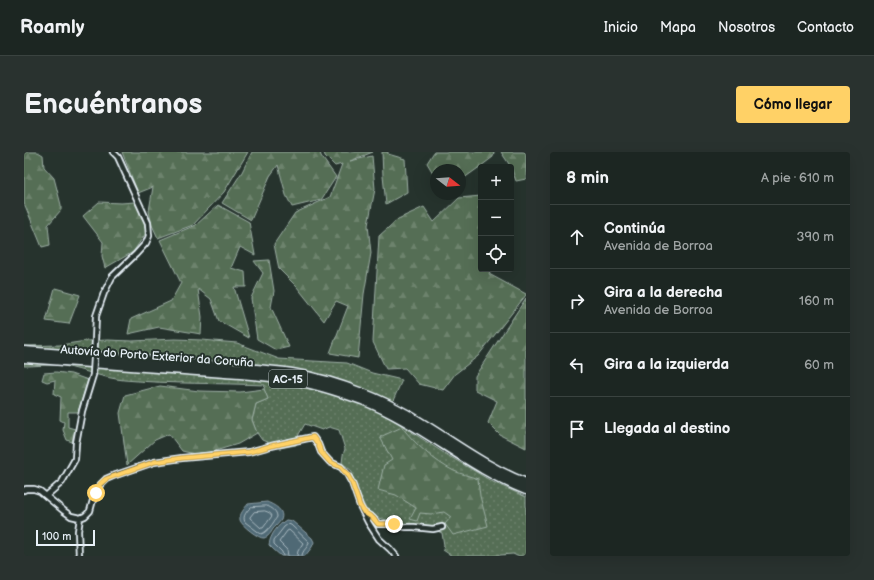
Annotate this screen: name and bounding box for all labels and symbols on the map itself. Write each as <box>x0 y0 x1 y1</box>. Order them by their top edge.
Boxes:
north arrow <box>430 164 466 200</box>
street label: Autovía do Porto Exterior da Coruña <box>60 342 254 371</box>
road number: AC-15 <box>269 370 307 388</box>
route start <box>87 484 105 502</box>
route end <box>385 515 403 533</box>
scale bar <box>36 528 95 547</box>

